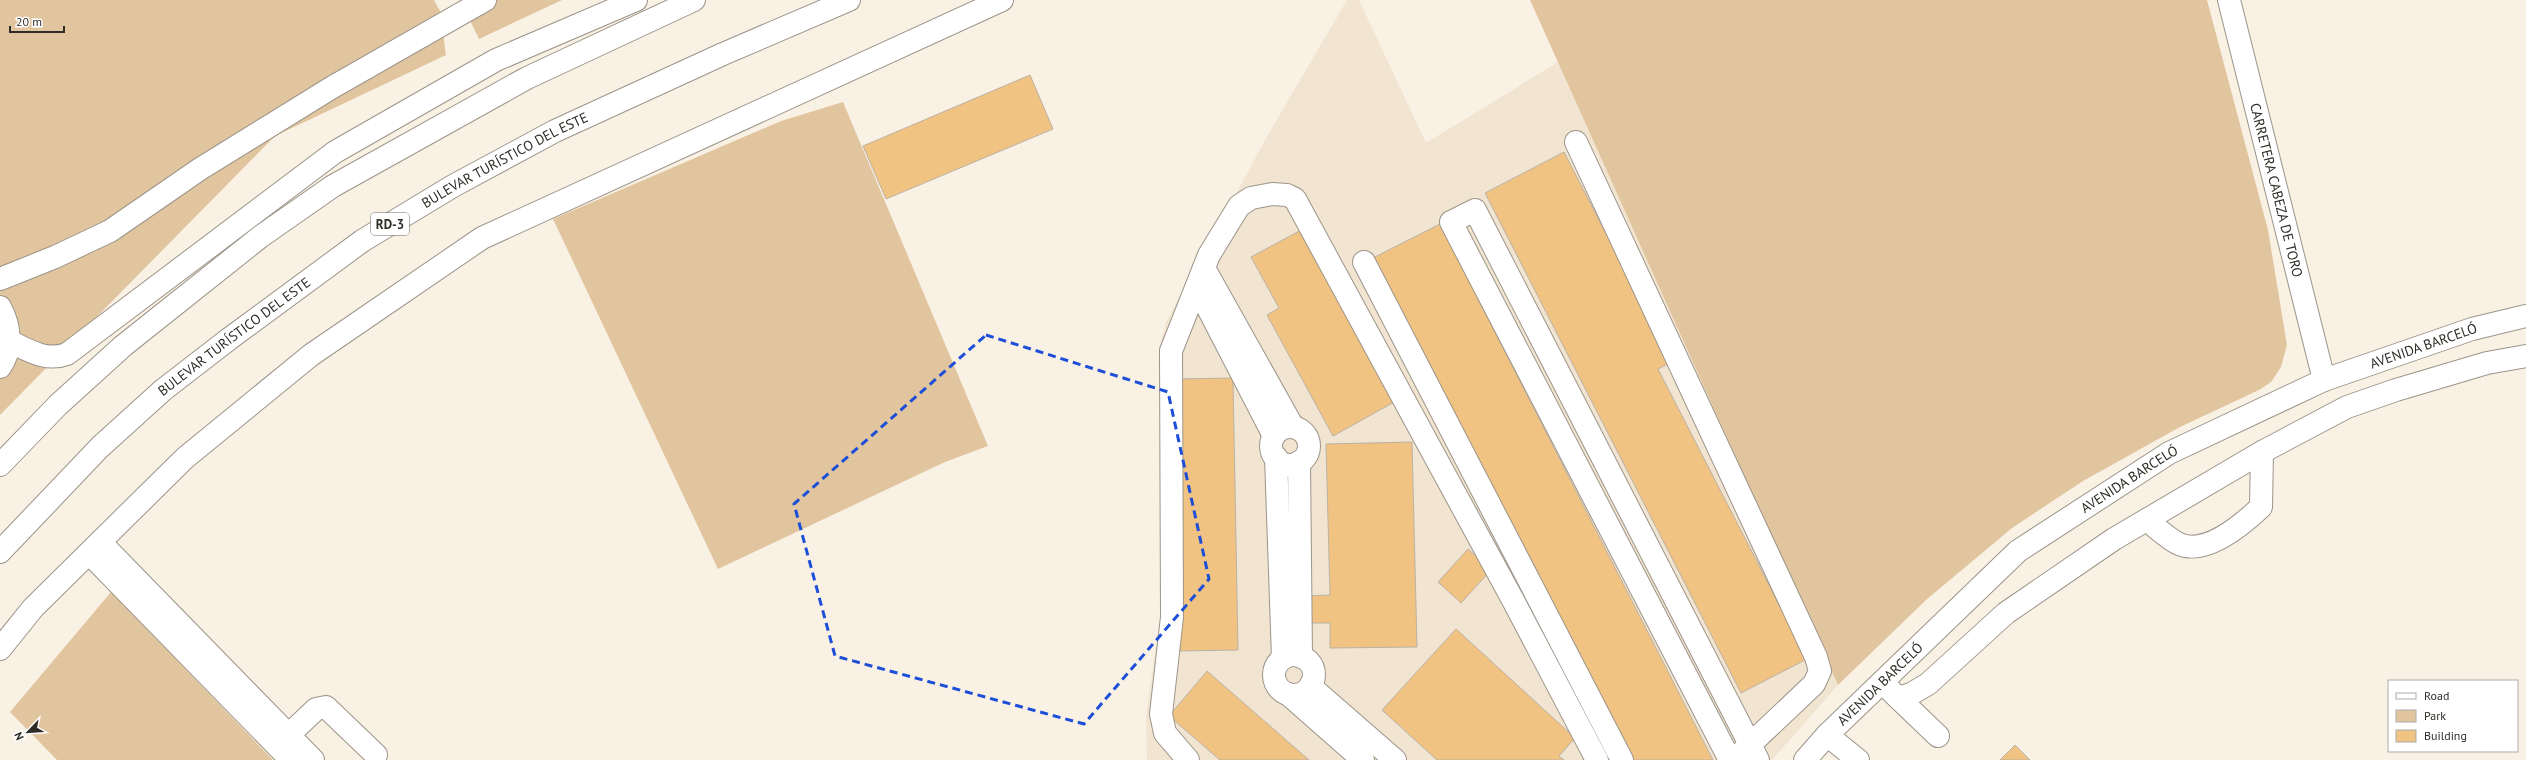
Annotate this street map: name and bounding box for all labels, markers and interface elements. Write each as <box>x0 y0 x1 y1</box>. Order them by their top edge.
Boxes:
scale bar <box>10 8 64 34</box>
text: 20 m <box>16 14 42 29</box>
street label: CARRETERA CABEZA DE TORO <box>2246 101 2307 279</box>
street label: BULEVAR TURÍSTICO DEL ESTE <box>418 108 591 212</box>
road number: RD-3 <box>371 213 409 235</box>
street label: BULEVAR TURÍSTICO DEL ESTE <box>154 273 314 400</box>
street label: AVENIDA BARCELÓ <box>2367 319 2479 373</box>
street label: AVENIDA BARCELÓ <box>2077 441 2181 517</box>
street label: AVENIDA BARCELÓ <box>1833 638 1927 729</box>
legend <box>2388 680 2518 752</box>
text: Road <box>2424 688 2449 703</box>
text: Park <box>2424 708 2446 723</box>
north arrow <box>8 712 48 752</box>
text: Building <box>2424 728 2467 743</box>
text: N <box>11 730 27 742</box>

